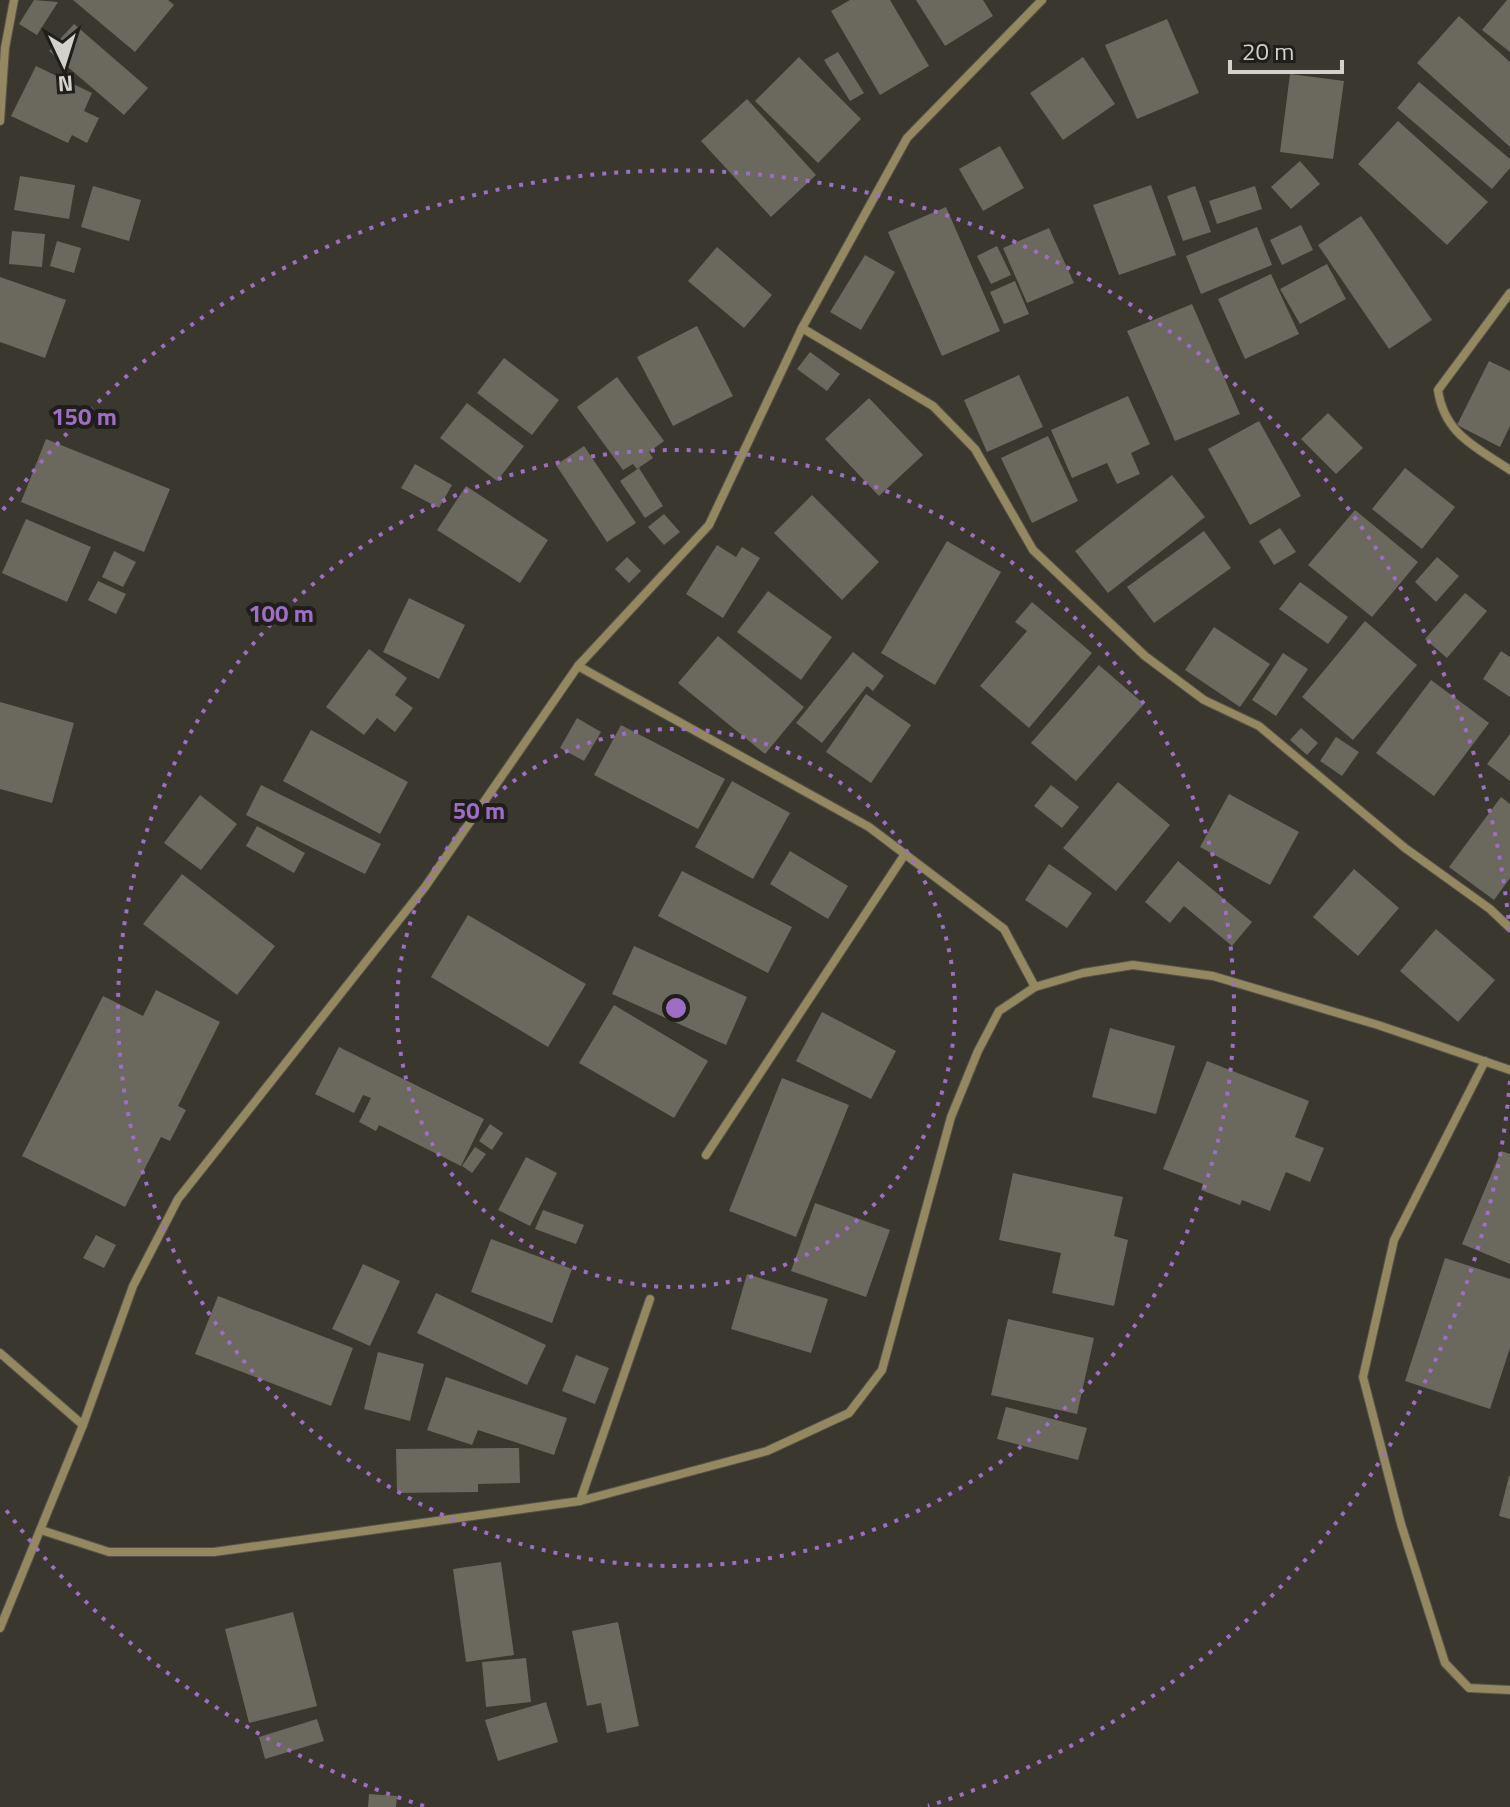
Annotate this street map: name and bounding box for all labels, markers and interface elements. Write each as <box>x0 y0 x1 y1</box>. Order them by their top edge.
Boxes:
north arrow <box>24 24 104 104</box>
scale bar <box>1230 24 1342 74</box>
text: 20 m <box>1242 33 1294 69</box>
text: N <box>57 66 74 101</box>
text: 150 m <box>51 398 117 434</box>
text: 100 m <box>248 595 314 631</box>
text: 50 m <box>453 792 505 828</box>
centre of rings <box>662 994 690 1022</box>

